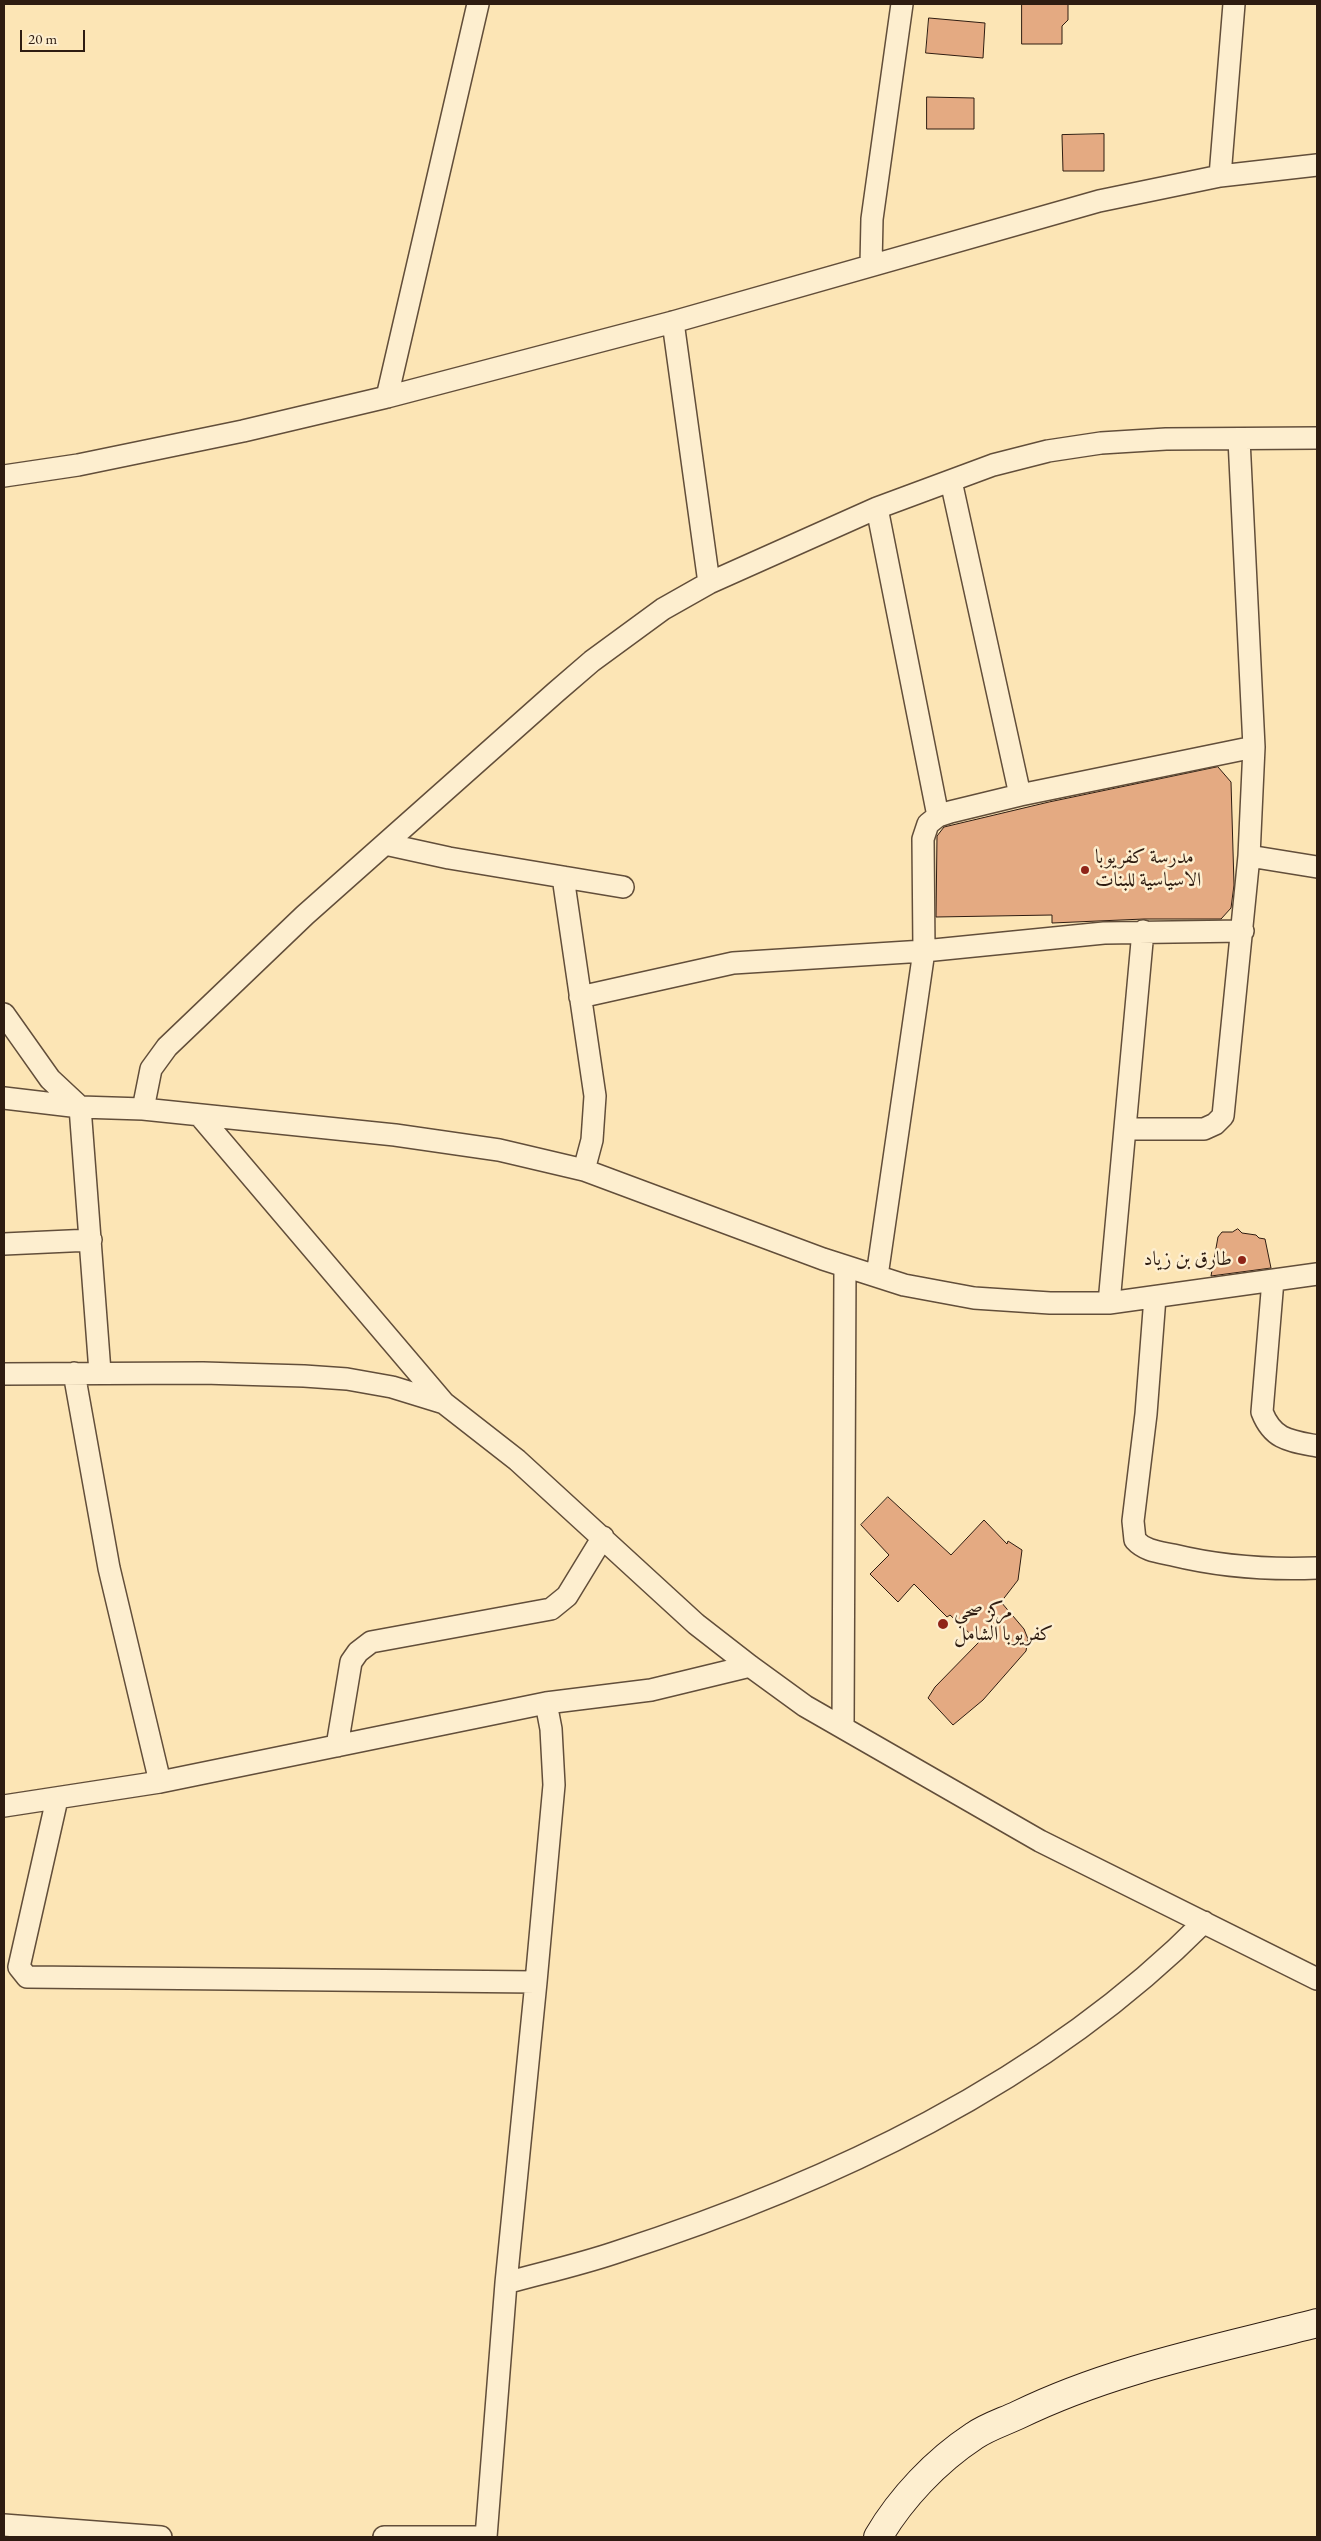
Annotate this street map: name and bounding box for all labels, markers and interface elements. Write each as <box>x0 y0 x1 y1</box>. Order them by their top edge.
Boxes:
scale bar <box>22 20 88 52</box>
text: 20 m <box>28 29 57 48</box>
place label: مدرسة كفريوبا الاسياسية للبنات <box>1095 846 1201 893</box>
marker: مدرسة كفريوبا الاسياسية للبنات <box>1079 864 1091 876</box>
place label: طارق بن زياد <box>1144 1248 1232 1272</box>
marker: طارق بن زياد <box>1236 1254 1248 1266</box>
place label: مركز صحي كفريوبا الشامل <box>954 1600 1053 1647</box>
marker: مركز صحي كفريوبا الشامل <box>936 1617 950 1631</box>

